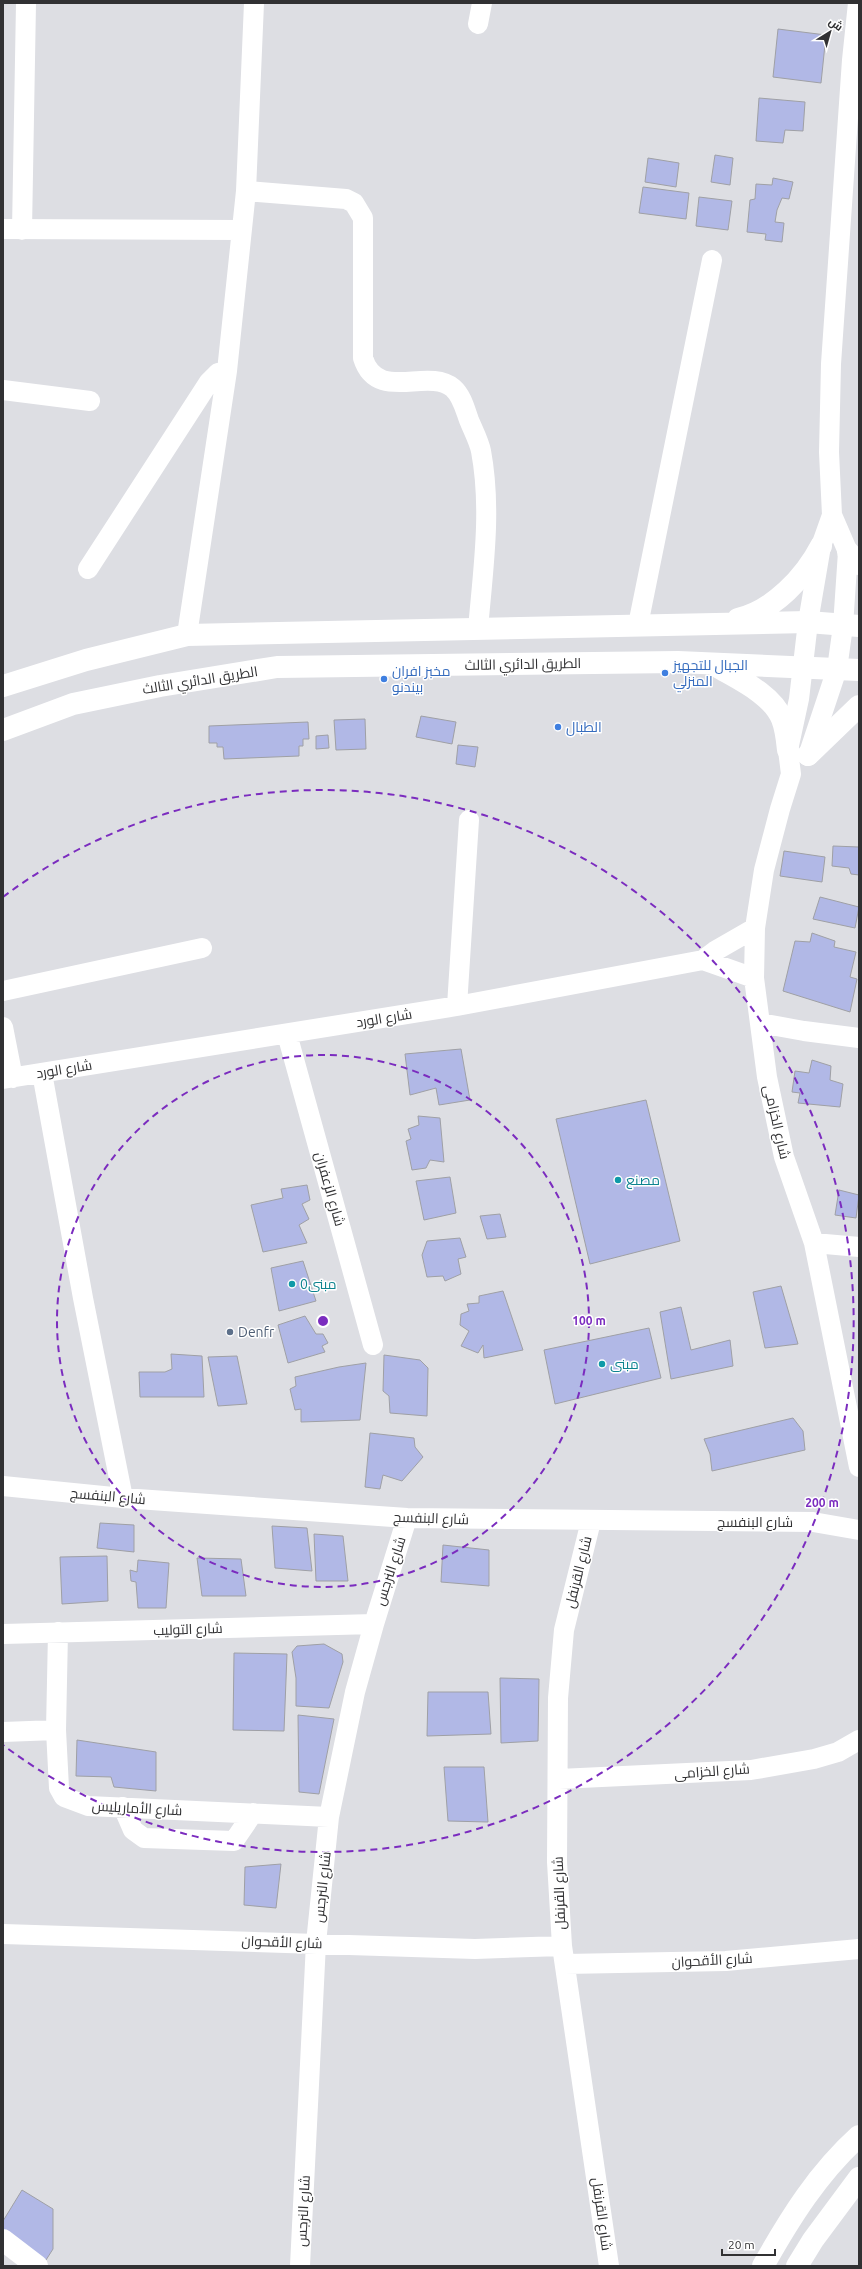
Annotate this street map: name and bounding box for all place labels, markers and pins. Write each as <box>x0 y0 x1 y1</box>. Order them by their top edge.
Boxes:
place label: الجبال للتجهيز المنزلي <box>672 657 748 693</box>
place label: مخبز افران بيندنو <box>392 663 451 695</box>
marker: الجبال للتجهيز المنزلي <box>660 668 670 678</box>
marker: مخبز افران بيندنو <box>379 674 389 684</box>
place label: الطبال <box>566 719 602 736</box>
marker: الطبال <box>553 722 563 732</box>
place label: مصنع <box>626 1172 660 1189</box>
marker: مصنع <box>613 1175 623 1185</box>
place label: مبنى0 <box>300 1276 337 1292</box>
marker: مبنى0 <box>287 1279 297 1289</box>
centre of rings <box>316 1314 330 1328</box>
place label: Denfr <box>238 1324 275 1340</box>
marker: Denfr <box>225 1327 235 1337</box>
place label: مبنى <box>610 1356 639 1372</box>
marker: مبنى <box>597 1359 607 1369</box>

